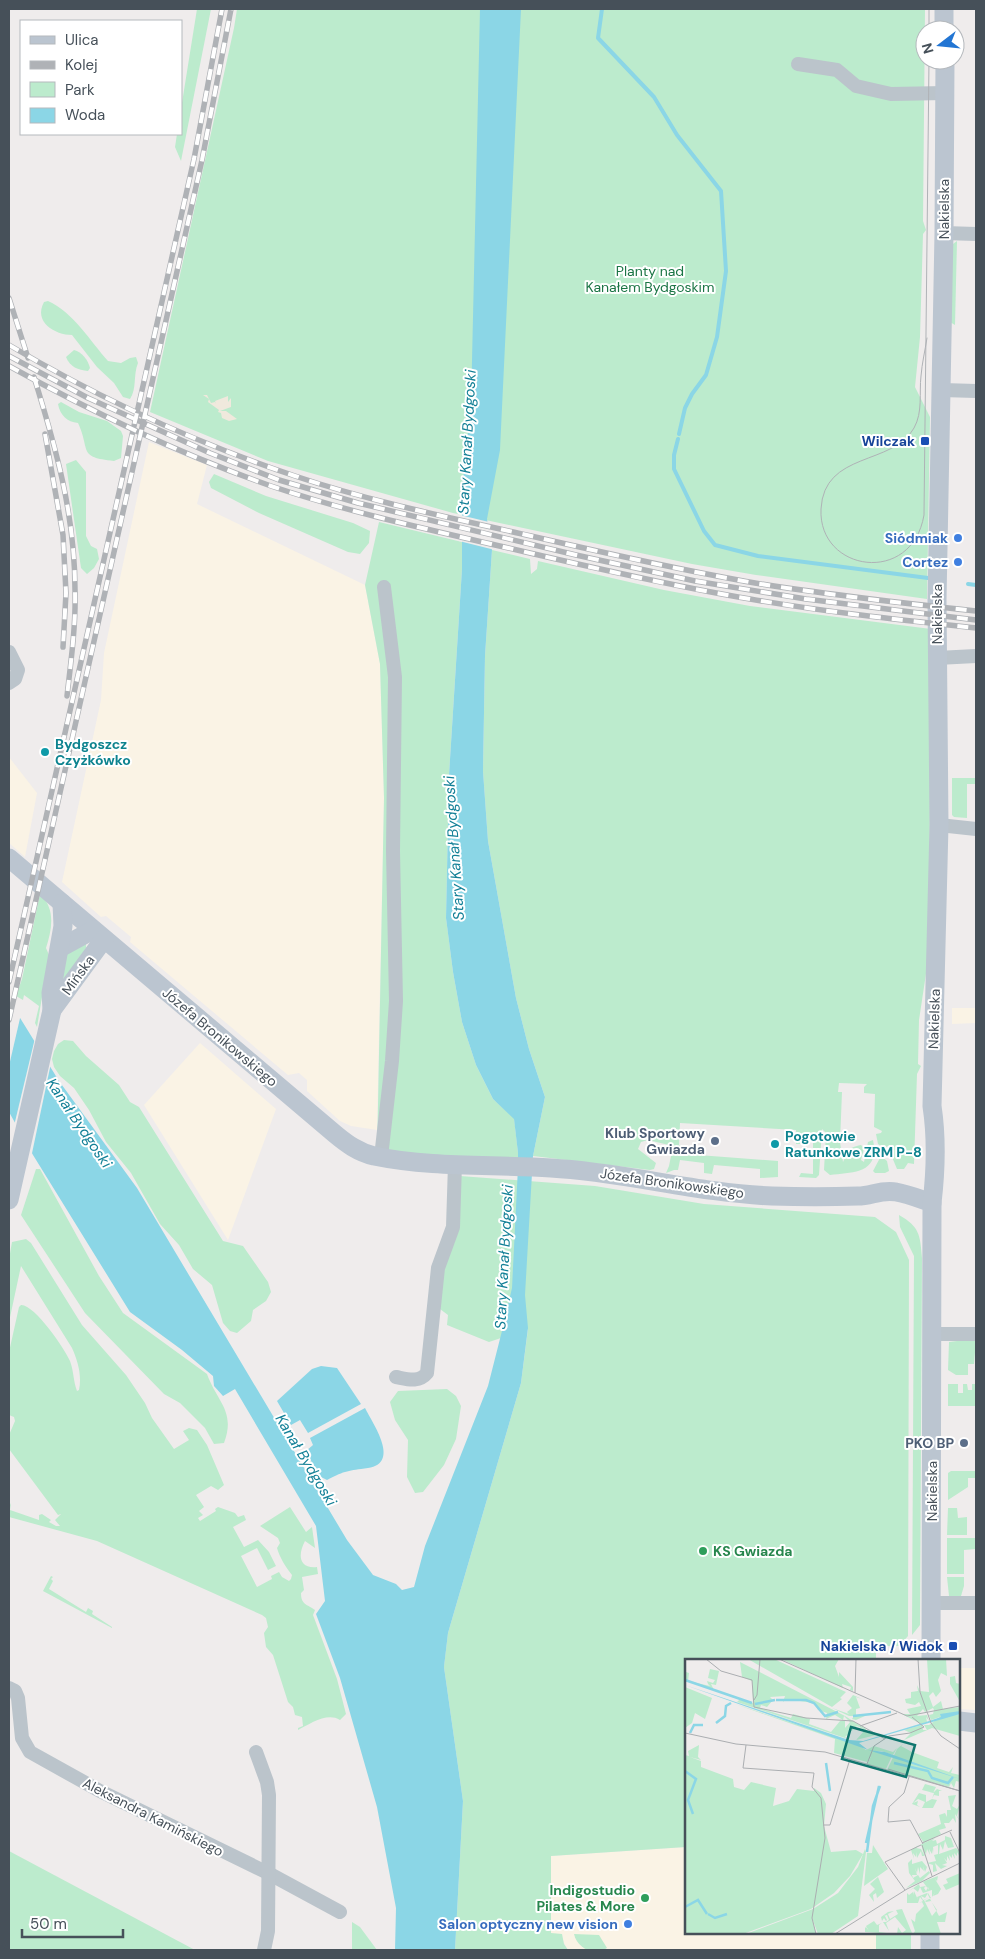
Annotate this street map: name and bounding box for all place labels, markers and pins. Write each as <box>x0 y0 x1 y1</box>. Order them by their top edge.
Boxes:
place label: Wilczak <box>862 432 915 450</box>
marker: Wilczak <box>919 435 931 447</box>
place label: Siódmiak <box>885 529 948 547</box>
marker: Siódmiak <box>952 532 964 544</box>
place label: Cortez <box>902 553 948 571</box>
marker: Cortez <box>952 556 964 568</box>
place label: Bydgoszcz Czyżkówko <box>55 735 131 769</box>
marker: Bydgoszcz Czyżkówko <box>39 746 51 758</box>
place label: Klub Sportowy Gwiazda <box>605 1124 706 1158</box>
place label: Pogotowie Ratunkowe ZRM P-8 <box>785 1127 922 1161</box>
marker: Klub Sportowy Gwiazda <box>709 1135 721 1147</box>
marker: Pogotowie Ratunkowe ZRM P-8 <box>769 1138 781 1150</box>
place label: PKO BP <box>905 1434 954 1452</box>
marker: PKO BP <box>958 1437 970 1449</box>
place label: KS Gwiazda <box>713 1542 793 1560</box>
marker: KS Gwiazda <box>697 1545 709 1557</box>
place label: Nakielska / Widok <box>821 1637 943 1655</box>
marker: Nakielska / Widok <box>947 1640 959 1652</box>
place label: Indigostudio Pilates & More <box>536 1881 635 1915</box>
marker: Indigostudio Pilates & More <box>639 1892 651 1904</box>
place label: Salon optyczny new vision <box>439 1915 618 1933</box>
marker: Salon optyczny new vision <box>622 1918 634 1930</box>

